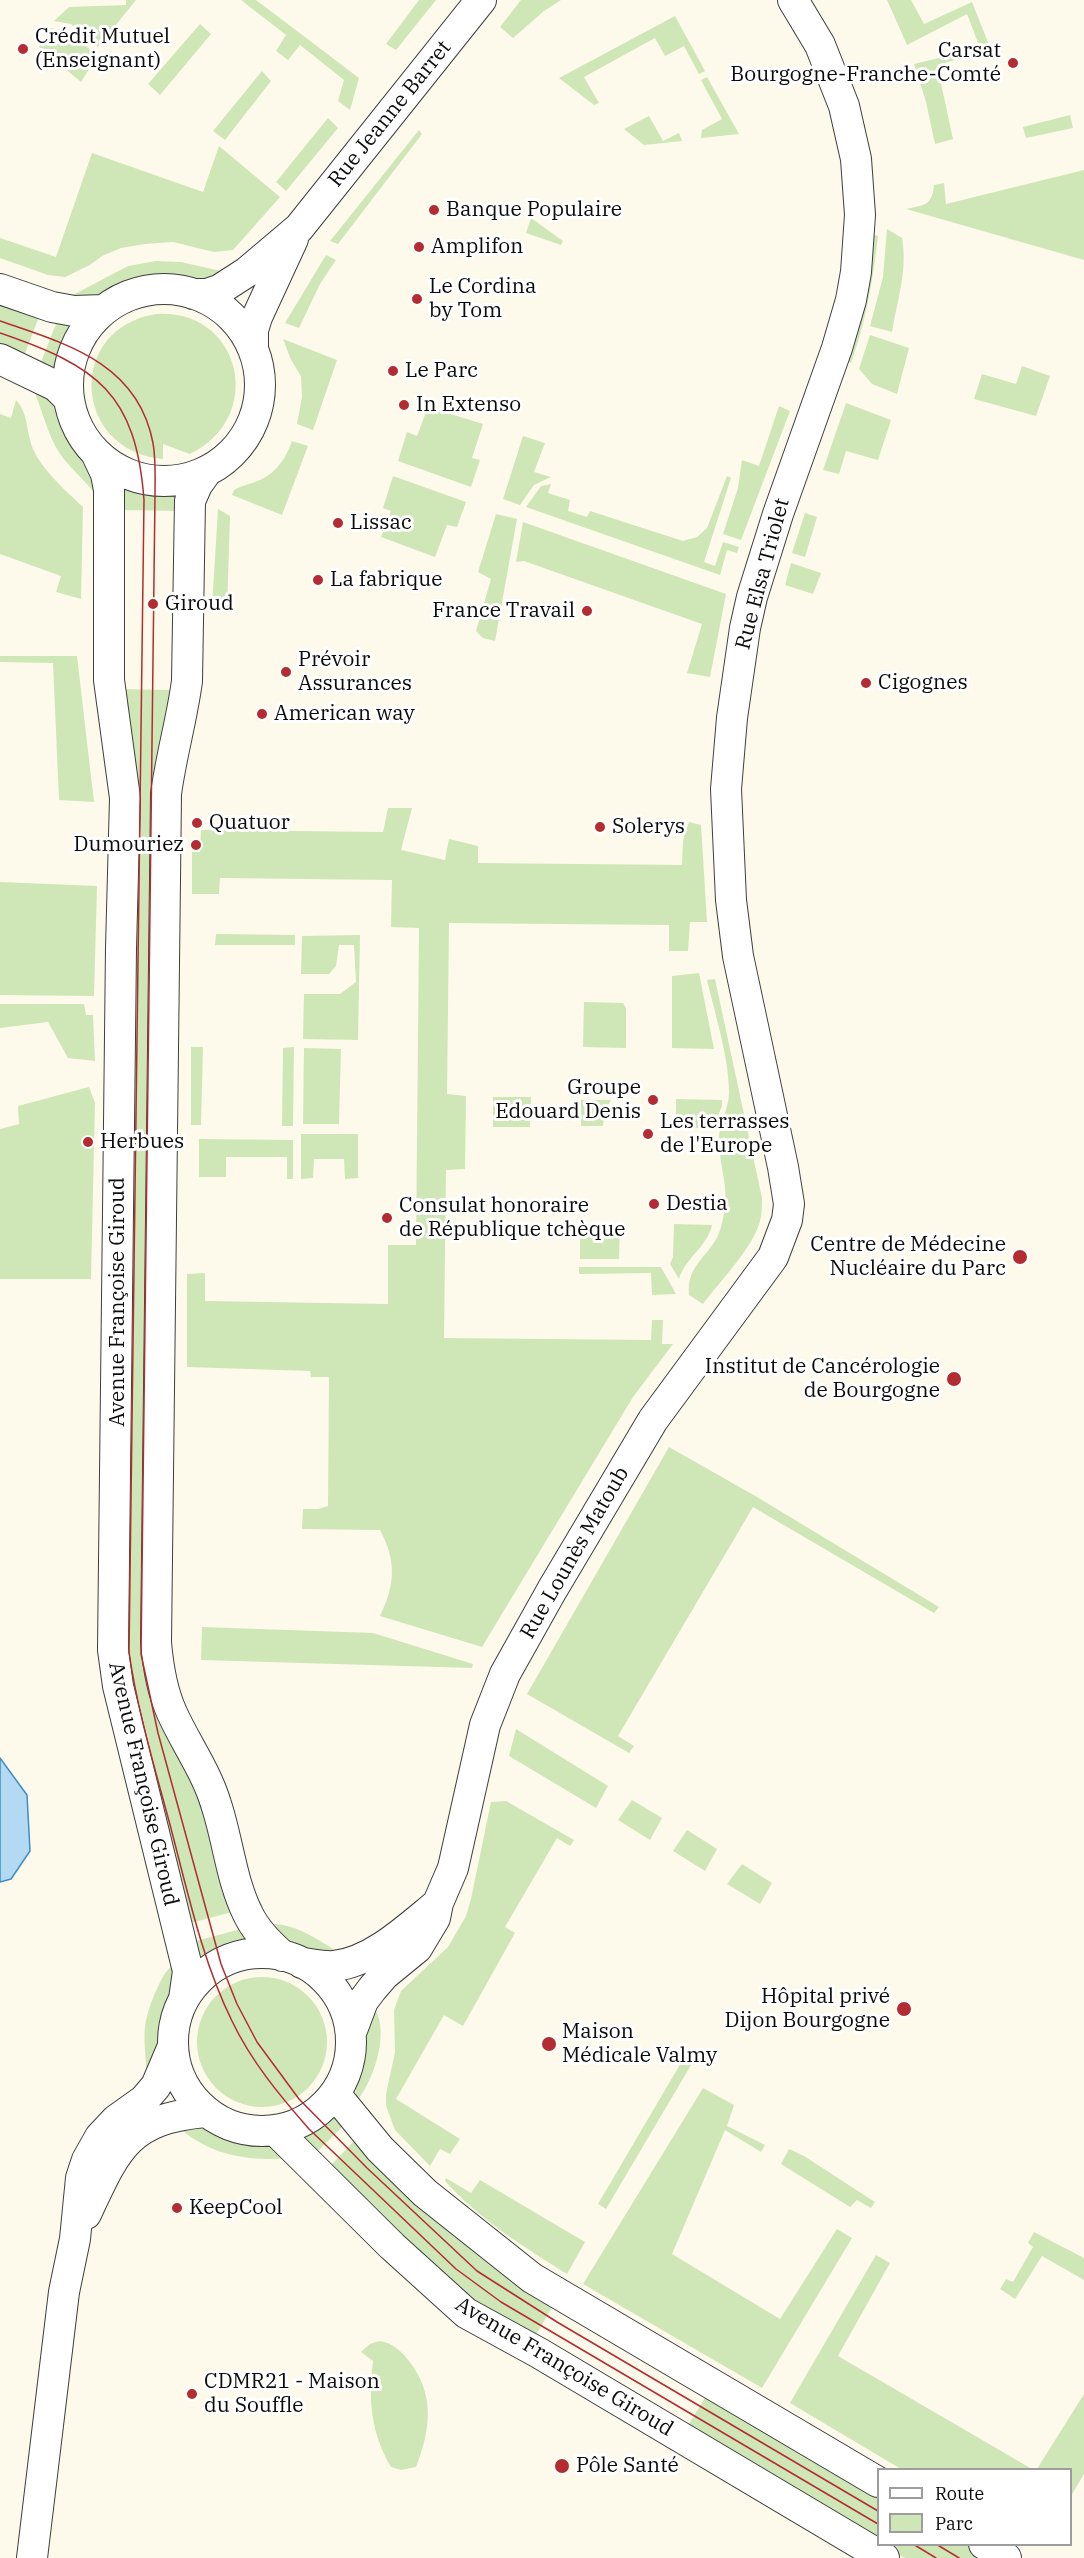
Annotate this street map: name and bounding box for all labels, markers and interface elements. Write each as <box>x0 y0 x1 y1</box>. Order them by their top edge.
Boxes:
place label: Crédit Mutuel (Enseignant) <box>35 24 170 74</box>
street label: Rue Jeanne Barret <box>323 36 457 192</box>
place label: Carsat Bourgogne-Franche-Comté <box>730 38 1001 88</box>
marker: Crédit Mutuel (Enseignant) <box>16 42 30 56</box>
marker: Carsat Bourgogne-Franche-Comté <box>1006 56 1020 70</box>
place label: Banque Populaire <box>446 197 622 223</box>
marker: Banque Populaire <box>427 203 441 217</box>
place label: Amplifon <box>431 234 524 260</box>
marker: Amplifon <box>412 240 426 254</box>
place label: Le Cordina by Tom <box>429 274 536 324</box>
marker: Le Cordina by Tom <box>410 292 424 306</box>
place label: Le Parc <box>405 358 478 384</box>
marker: Le Parc <box>386 364 400 378</box>
place label: In Extenso <box>416 392 521 418</box>
marker: In Extenso <box>397 398 411 412</box>
street label: Rue Elsa Triolet <box>731 496 795 652</box>
place label: Lissac <box>350 510 412 536</box>
marker: Lissac <box>331 516 345 530</box>
place label: La fabrique <box>330 567 443 593</box>
marker: La fabrique <box>311 573 325 587</box>
place label: Giroud <box>165 591 234 617</box>
marker: Giroud <box>146 597 160 611</box>
place label: France Travail <box>432 598 575 624</box>
marker: France Travail <box>580 604 594 618</box>
place label: Prévoir Assurances <box>298 647 412 697</box>
marker: Prévoir Assurances <box>279 665 293 679</box>
place label: Cigognes <box>878 670 968 696</box>
marker: Cigognes <box>859 676 873 690</box>
place label: American way <box>274 701 415 727</box>
marker: American way <box>255 707 269 721</box>
place label: Quatuor <box>209 810 290 836</box>
place label: Solerys <box>612 814 685 840</box>
marker: Quatuor <box>190 816 204 830</box>
marker: Solerys <box>593 820 607 834</box>
place label: Dumouriez <box>74 832 184 858</box>
marker: Dumouriez <box>189 838 203 852</box>
place label: Groupe Edouard Denis <box>495 1075 641 1125</box>
marker: Groupe Edouard Denis <box>646 1093 660 1107</box>
place label: Les terrasses de l'Europe <box>660 1109 789 1159</box>
marker: Les terrasses de l'Europe <box>641 1127 655 1141</box>
place label: Herbues <box>100 1129 184 1155</box>
marker: Herbues <box>81 1135 95 1149</box>
street label: Avenue Françoise Giroud <box>105 1177 131 1427</box>
place label: Destia <box>666 1191 728 1217</box>
place label: Consulat honoraire de République tchèque <box>399 1193 626 1243</box>
marker: Destia <box>647 1197 661 1211</box>
marker: Consulat honoraire de République tchèque <box>380 1211 394 1225</box>
place label: Centre de Médecine Nucléaire du Parc <box>810 1232 1006 1282</box>
marker: Centre de Médecine Nucléaire du Parc <box>1011 1248 1029 1266</box>
place label: Institut de Cancérologie de Bourgogne <box>705 1354 940 1404</box>
marker: Institut de Cancérologie de Bourgogne <box>945 1370 963 1388</box>
street label: Rue Lounès Matoub <box>515 1462 635 1644</box>
street label: Avenue Françoise Giroud <box>103 1660 183 1908</box>
place label: Hôpital privé Dijon Bourgogne <box>725 1984 890 2034</box>
marker: Hôpital privé Dijon Bourgogne <box>895 2000 913 2018</box>
place label: Maison Médicale Valmy <box>562 2019 717 2069</box>
marker: Maison Médicale Valmy <box>540 2035 558 2053</box>
place label: KeepCool <box>189 2195 283 2221</box>
marker: KeepCool <box>170 2201 184 2215</box>
street label: Avenue Françoise Giroud <box>451 2292 677 2442</box>
place label: CDMR21 - Maison du Souffle <box>204 2369 380 2419</box>
marker: CDMR21 - Maison du Souffle <box>185 2387 199 2401</box>
place label: Pôle Santé <box>576 2453 679 2479</box>
marker: Pôle Santé <box>553 2457 571 2475</box>
legend <box>877 2468 1072 2546</box>
text: Route <box>935 2482 984 2505</box>
text: Parc <box>935 2512 973 2535</box>

